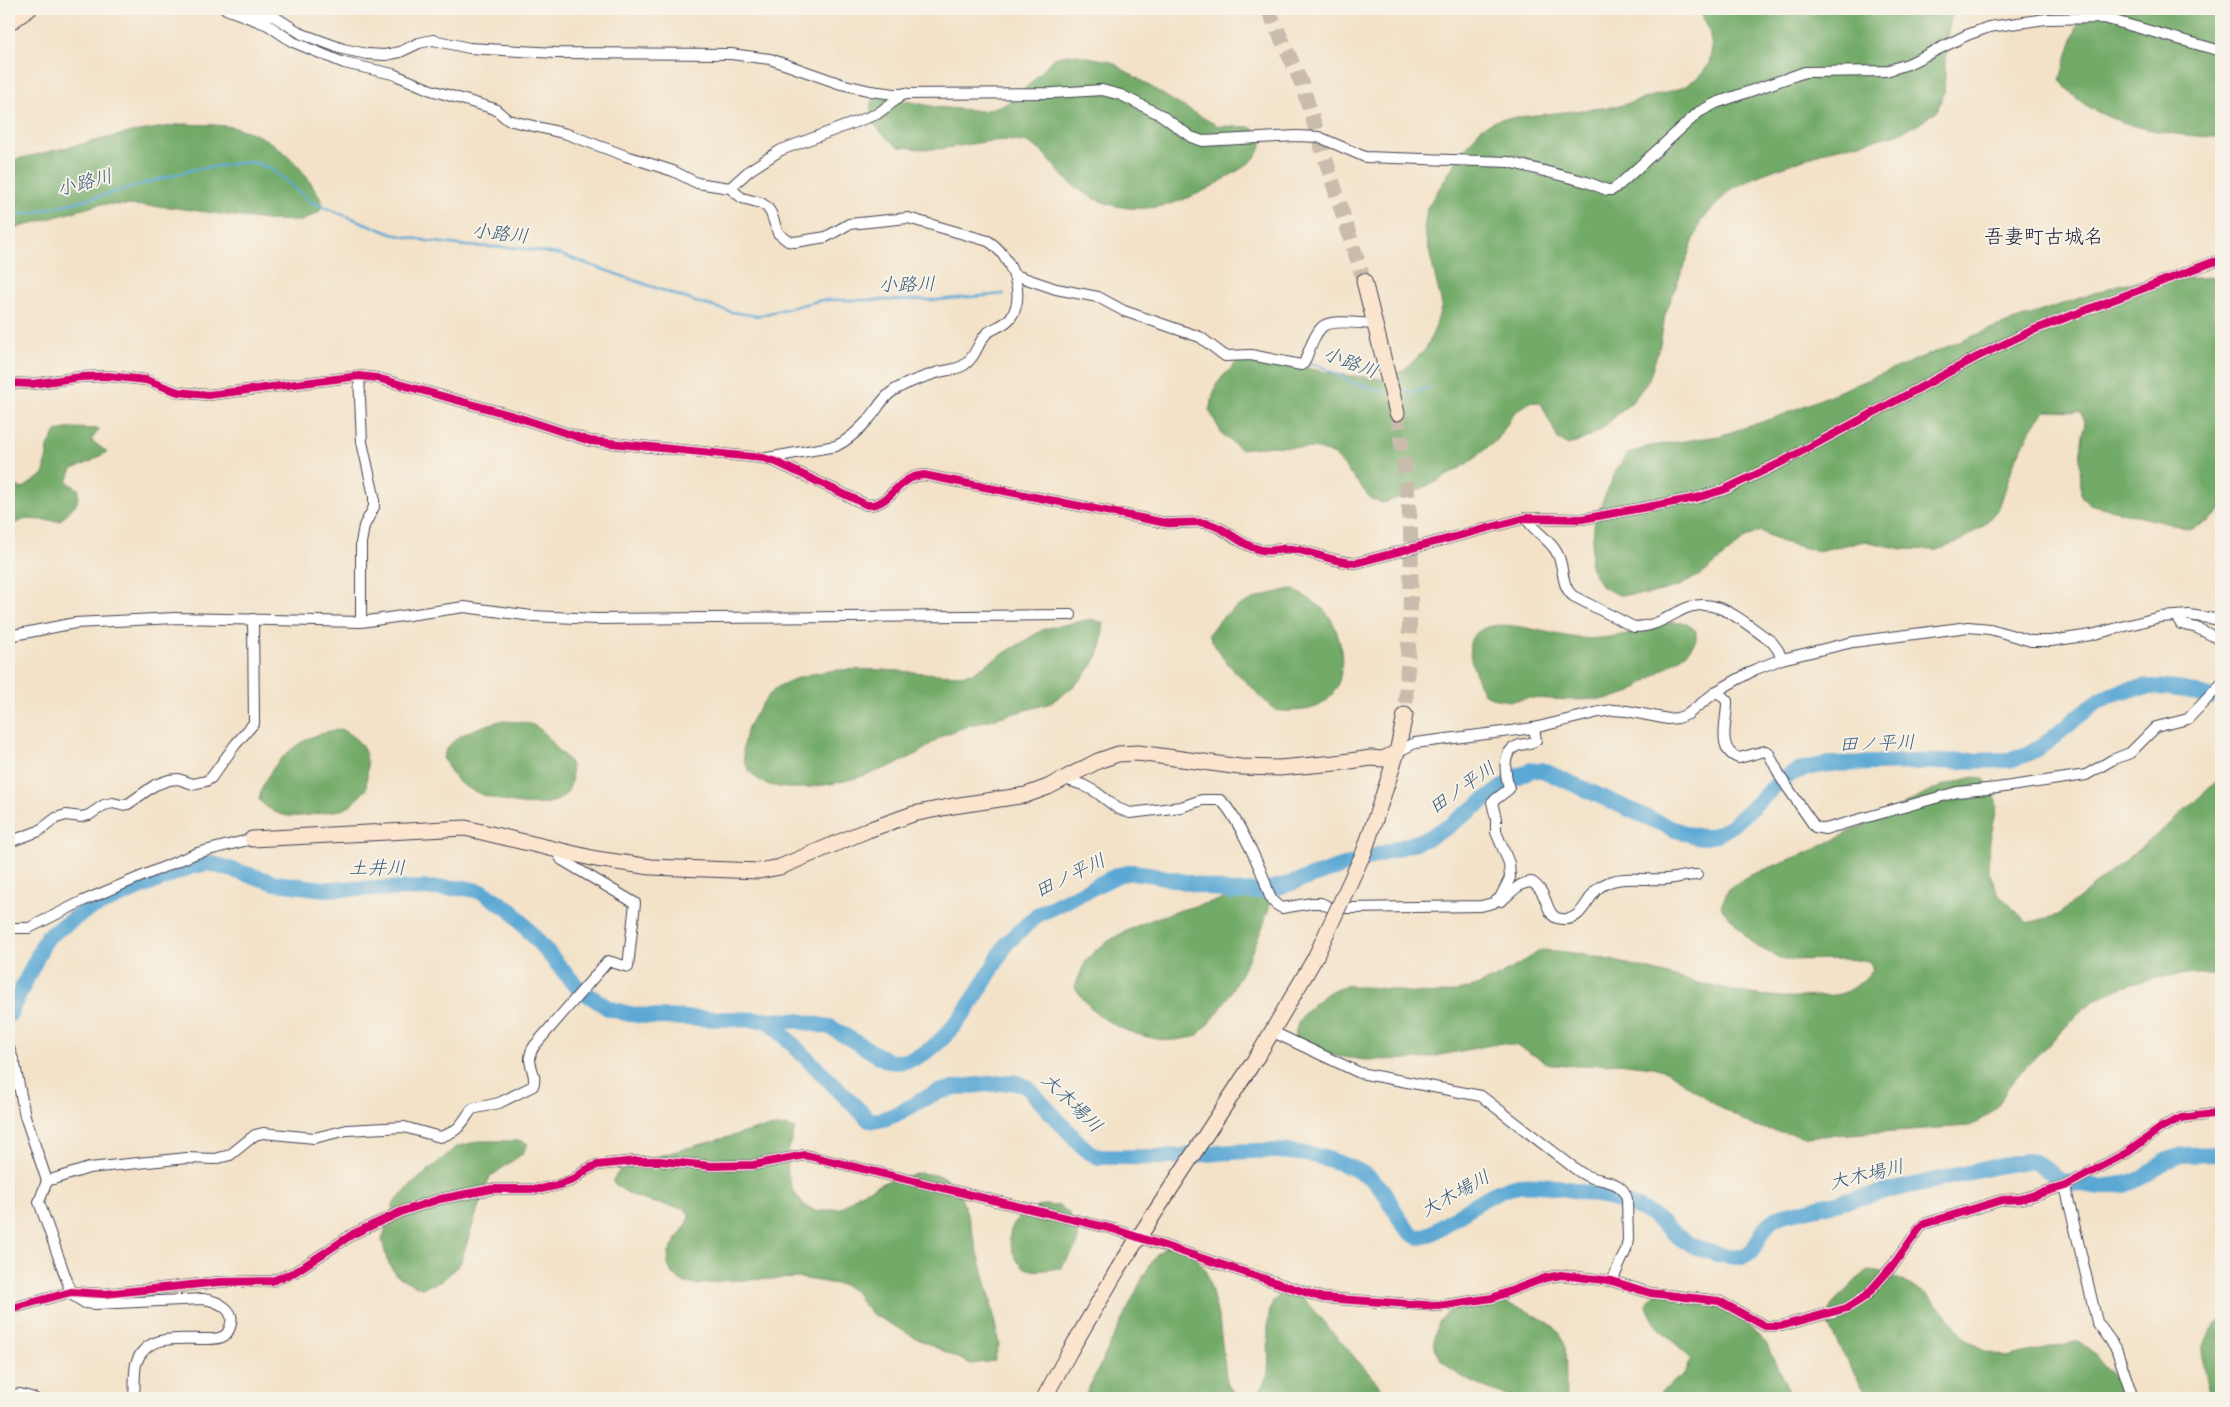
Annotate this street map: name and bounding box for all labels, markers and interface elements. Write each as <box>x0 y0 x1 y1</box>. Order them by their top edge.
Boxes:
water label: 小路川 <box>54 164 116 204</box>
water label: 小路川 <box>470 219 530 251</box>
district label: 吾妻町古城名 <box>1984 224 2104 253</box>
water label: 小路川 <box>878 272 936 300</box>
water label: 小路川 <box>1319 341 1381 387</box>
water label: 田ノ平川 <box>1839 730 1915 760</box>
water label: 田ノ平川 <box>1424 756 1502 822</box>
water label: 田ノ平川 <box>1031 848 1111 906</box>
water label: 土井川 <box>348 856 406 883</box>
water label: 大木場川 <box>1034 1068 1108 1140</box>
water label: 大木場川 <box>1827 1154 1907 1198</box>
water label: 大木場川 <box>1416 1165 1496 1225</box>

